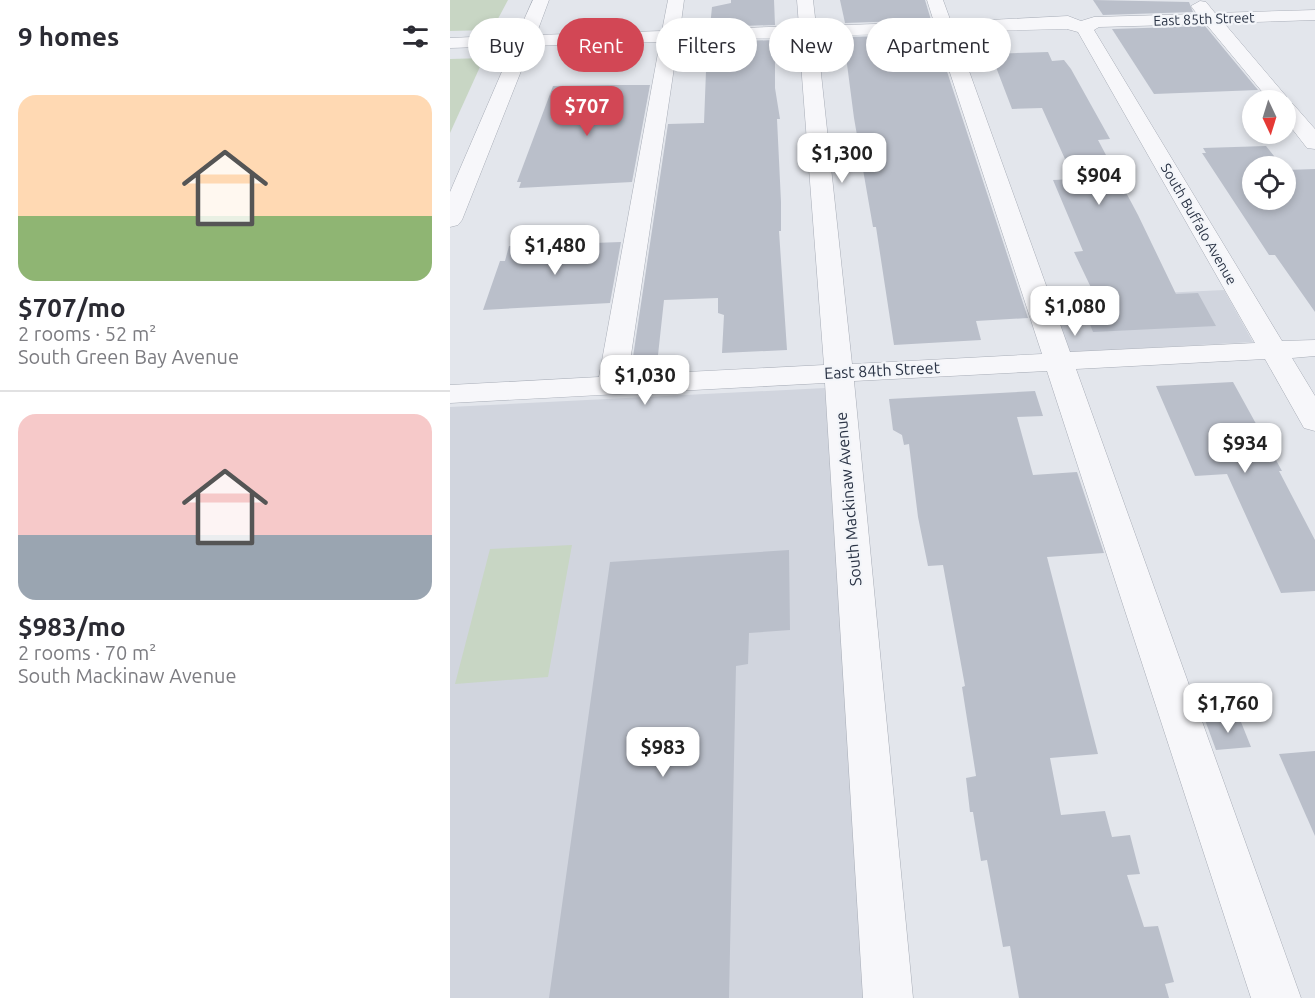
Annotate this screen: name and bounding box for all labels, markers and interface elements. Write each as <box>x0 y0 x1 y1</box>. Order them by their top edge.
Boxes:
street label: East 85th Street <box>1153 9 1255 29</box>
chip: Buy <box>468 18 545 72</box>
chip: Rent <box>557 18 644 72</box>
chip: Filters <box>656 18 757 72</box>
chip: New <box>769 18 854 72</box>
chip: Apartment <box>866 18 1011 72</box>
icon: filters <box>399 20 432 53</box>
text: 9 homes <box>18 22 119 51</box>
pin: $707 <box>551 86 623 137</box>
north arrow <box>1242 90 1296 144</box>
map controls <box>1242 90 1296 210</box>
text: $707 <box>564 94 610 117</box>
pin: $1,300 <box>793 133 891 184</box>
icon: home <box>171 134 279 242</box>
text: $1,300 <box>811 141 873 164</box>
pin: $904 <box>1063 155 1135 206</box>
button: locate <box>1242 156 1296 210</box>
street label: South Buffalo Avenue <box>1158 161 1240 287</box>
text: $904 <box>1076 163 1122 186</box>
pin: $1,480 <box>506 225 604 276</box>
text: $1,480 <box>524 233 586 256</box>
pin: $1,080 <box>1026 286 1124 337</box>
text: $707/mo <box>18 293 126 322</box>
text: $1,080 <box>1044 294 1106 317</box>
text: 2 rooms · 52 m² <box>18 322 156 345</box>
text: South Green Bay Avenue <box>18 345 239 368</box>
pin: $1,030 <box>596 355 694 406</box>
street label: East 84th Street <box>824 358 941 382</box>
text: $1,030 <box>614 363 676 386</box>
street label: South Mackinaw Avenue <box>831 411 865 587</box>
pin: $934 <box>1209 423 1281 474</box>
text: $934 <box>1222 431 1268 454</box>
icon: home <box>171 453 279 561</box>
text: $983/mo <box>18 612 126 641</box>
text: 2 rooms · 70 m² <box>18 641 156 664</box>
text: South Mackinaw Avenue <box>18 664 237 687</box>
pin: $1,760 <box>1179 683 1277 734</box>
text: $1,760 <box>1197 691 1259 714</box>
pin: $983 <box>627 727 699 778</box>
text: $983 <box>640 735 686 758</box>

